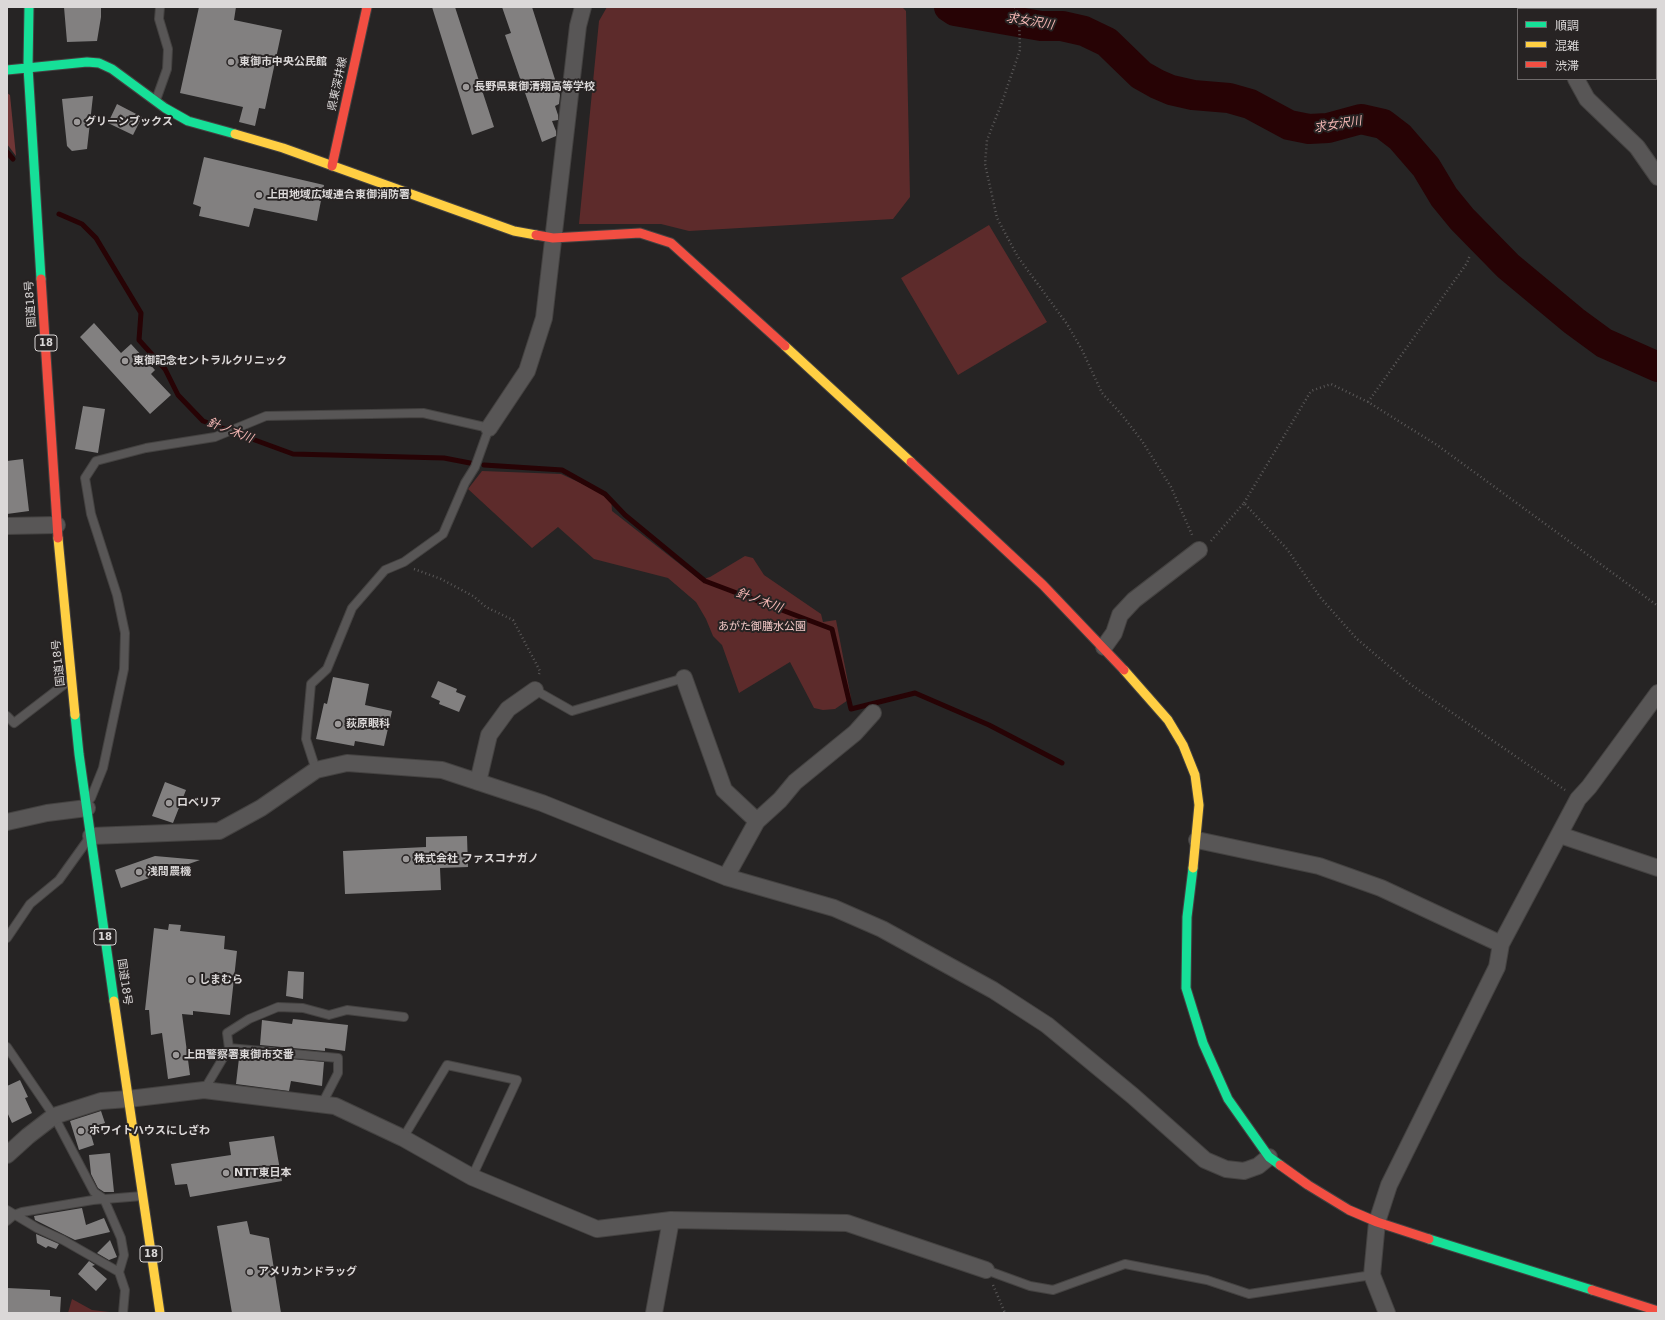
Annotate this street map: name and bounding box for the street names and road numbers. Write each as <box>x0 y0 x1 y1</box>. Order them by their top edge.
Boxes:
street label: 県東深井線 <box>326 56 350 112</box>
street label: 国道18号 <box>23 280 39 328</box>
road number: 18 <box>35 335 57 351</box>
street label: 国道18号 <box>50 639 68 687</box>
road number: 18 <box>94 929 116 945</box>
street label: 国道18号 <box>114 958 134 1006</box>
road number: 18 <box>140 1246 162 1262</box>

